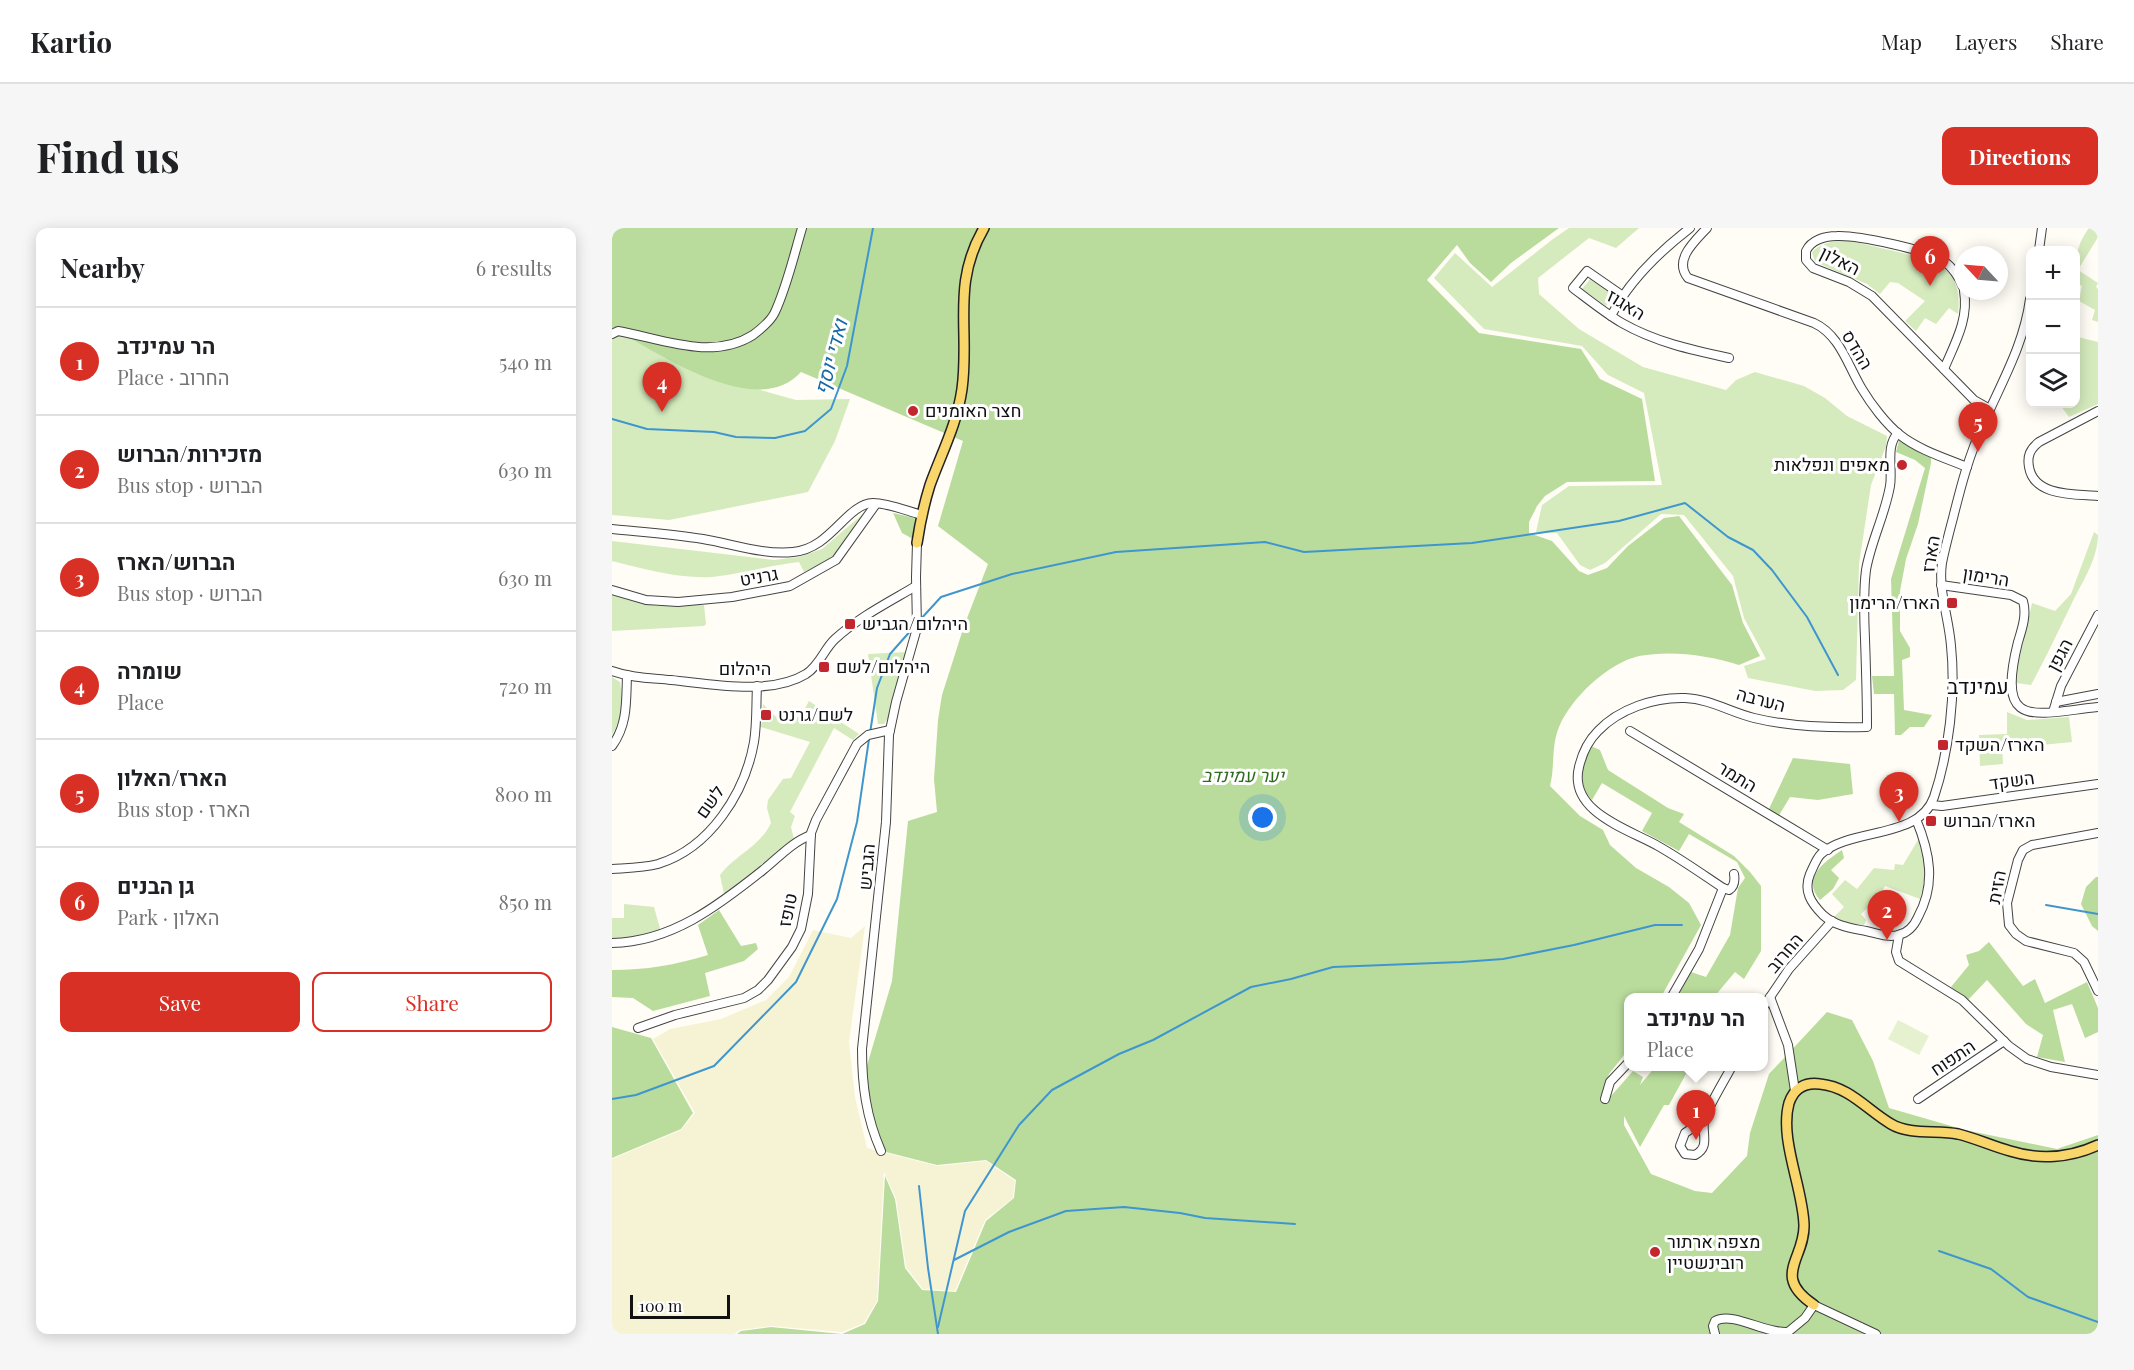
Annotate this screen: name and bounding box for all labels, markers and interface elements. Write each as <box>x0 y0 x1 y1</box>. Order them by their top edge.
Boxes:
text: Kartio <box>30 23 112 60</box>
text: Map <box>1881 27 1922 55</box>
text: Layers <box>1955 27 2017 55</box>
text: Share <box>2050 27 2104 55</box>
button: Directions <box>1942 127 2098 185</box>
text: Find us <box>36 128 180 184</box>
pin: 6 <box>1910 236 1950 286</box>
street label: האלון <box>1816 240 1865 280</box>
north arrow <box>1954 246 2008 300</box>
map controls <box>2026 246 2080 408</box>
button: + <box>2026 246 2080 300</box>
text: Nearby <box>60 250 145 285</box>
text: 6 results <box>476 254 552 281</box>
street label: האגוז <box>1603 283 1650 325</box>
button: − <box>2026 300 2080 354</box>
water label: ואדי יוסף <box>807 315 853 397</box>
street label: ההדס <box>1837 325 1879 374</box>
text: הר עמינדב <box>117 330 215 360</box>
text: 1 <box>76 348 83 375</box>
text: 540 m <box>499 348 552 375</box>
button: layers <box>2026 354 2080 408</box>
pin: 4 <box>643 362 682 412</box>
text: Place · החרוב <box>117 363 229 390</box>
place label: חצר האומנים <box>925 398 1021 422</box>
pin: 5 <box>1958 402 1998 452</box>
marker: חצר האומנים <box>906 404 920 418</box>
text: מזכירות/הברוש <box>117 438 262 468</box>
place label: מאפים ונפלאות <box>1774 452 1890 476</box>
text: 2 <box>74 456 85 483</box>
text: 630 m <box>498 456 552 483</box>
marker: מאפים ונפלאות <box>1895 458 1909 472</box>
text: Bus stop · הברוש <box>117 471 263 498</box>
street label: הארז <box>1915 534 1945 574</box>
text: הברוש/הארז <box>117 546 235 576</box>
street label: גרניט <box>738 561 780 591</box>
street label: הרימון <box>1961 561 2011 592</box>
text: 3 <box>75 564 84 591</box>
text: 630 m <box>498 564 552 591</box>
text: Bus stop · הברוש <box>117 579 263 606</box>
place label: הארז/הרימון <box>1849 590 1940 614</box>
marker: הארז/הרימון <box>1945 596 1959 610</box>
place label: היהלום/הגביש <box>862 611 968 635</box>
marker: היהלום/הגביש <box>843 617 857 631</box>
street label: הגפן <box>2041 634 2078 675</box>
place label: היהלום/לשם <box>836 654 930 678</box>
text: שומרה <box>117 655 182 685</box>
street label: היהלום <box>719 656 771 680</box>
marker: היהלום/לשם <box>817 660 831 674</box>
district label: עמינדב <box>1947 671 2009 699</box>
text: 4 <box>74 672 85 699</box>
text: 720 m <box>500 672 552 699</box>
street label: הערבה <box>1734 681 1788 717</box>
text: Place <box>117 688 164 715</box>
place label: לשם/גרנט <box>778 702 853 726</box>
marker: לשם/גרנט <box>759 708 773 722</box>
place label: הארז/השקד <box>1955 732 2044 756</box>
marker: הארז/השקד <box>1936 738 1950 752</box>
street label: התמר <box>1713 755 1762 797</box>
text: הארז/האלון <box>117 762 227 792</box>
park label: יער עמינדב <box>1202 763 1286 787</box>
street label: השקד <box>1988 765 2036 795</box>
pin: 3 <box>1880 772 1918 822</box>
text: 5 <box>75 780 84 807</box>
text: 800 m <box>495 780 552 807</box>
street label: לשם <box>689 780 729 823</box>
text: Bus stop · הארז <box>117 795 250 822</box>
your location <box>1248 803 1277 832</box>
place label: הארז/הברוש <box>1943 808 2036 832</box>
marker: הארז/הברוש <box>1924 814 1938 828</box>
street label: הגביש <box>852 843 880 891</box>
street label: הזית <box>1981 868 2011 906</box>
text: גן הבנים <box>117 870 195 900</box>
text: 6 <box>74 888 85 915</box>
text: 850 m <box>499 888 552 915</box>
pin: 2 <box>1868 890 1906 940</box>
street label: טופז <box>772 891 802 929</box>
text: Park · האלון <box>117 903 220 930</box>
street label: החרוב <box>1761 927 1808 977</box>
button: Save <box>60 972 300 1032</box>
button: Share <box>312 972 552 1032</box>
popup <box>1624 993 1768 1071</box>
text: הר עמינדב <box>1647 1002 1745 1032</box>
street label: התפוח <box>1925 1033 1980 1081</box>
text: Place <box>1647 1035 1694 1062</box>
pin: 1 <box>1676 1090 1716 1140</box>
place label: מצפה ארתור רובינשטיין <box>1667 1229 1760 1274</box>
marker: מצפה ארתור רובינשטיין <box>1648 1245 1662 1259</box>
scale bar <box>630 1292 730 1320</box>
text: 100 m <box>639 1295 682 1316</box>

